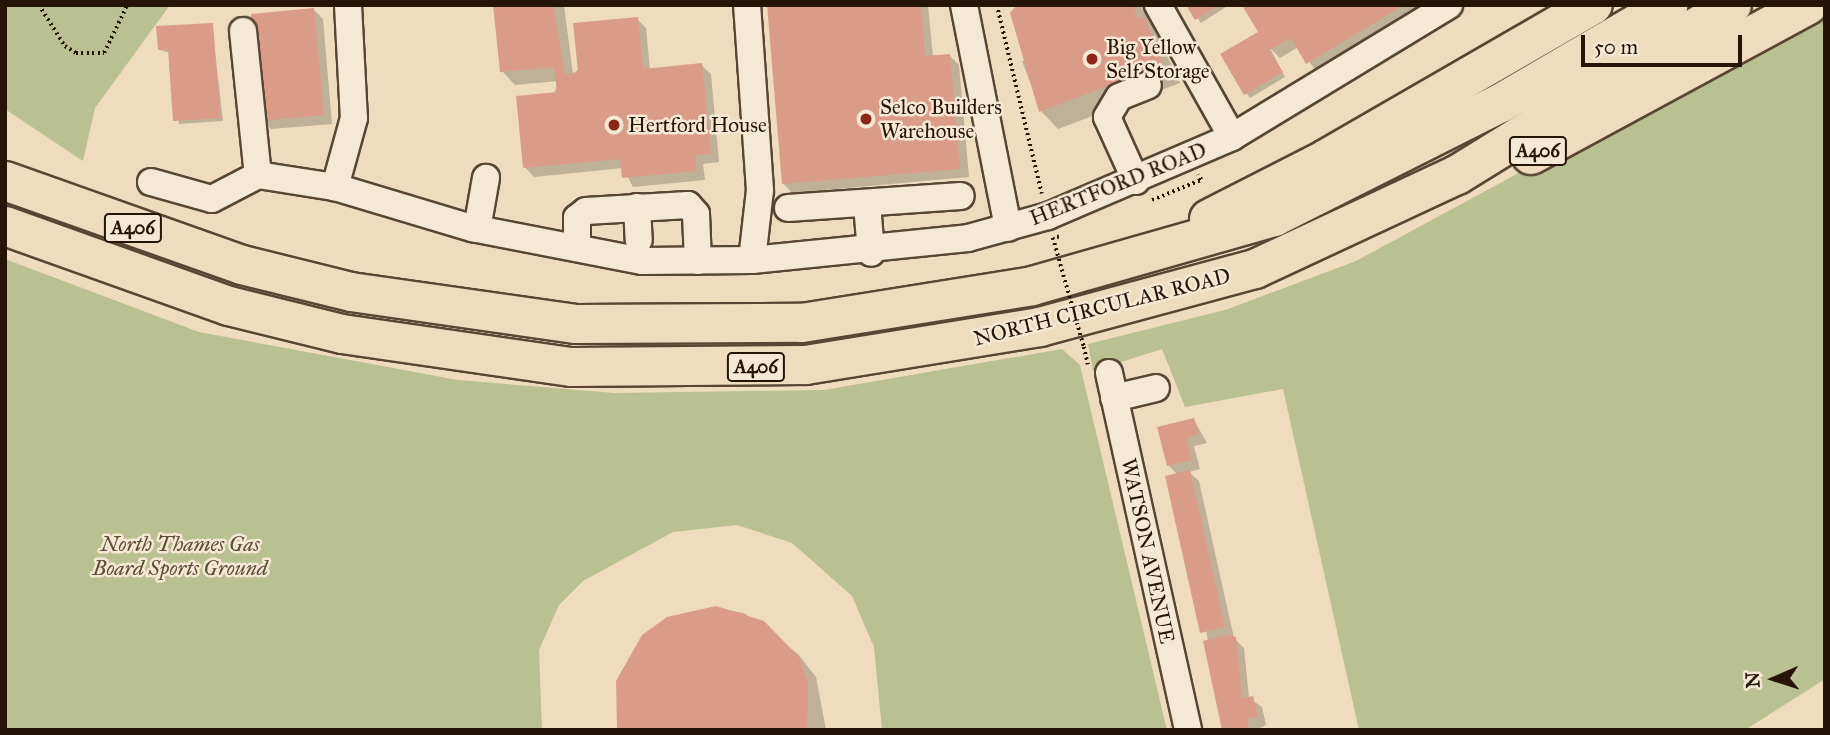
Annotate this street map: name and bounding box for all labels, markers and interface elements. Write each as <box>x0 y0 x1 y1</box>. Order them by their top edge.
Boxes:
scale bar <box>1585 21 1746 65</box>
place label: Big Yellow Self Storage <box>1106 34 1210 84</box>
text: 50 m <box>1594 34 1638 60</box>
marker: Big Yellow Self Storage <box>1084 51 1100 67</box>
place label: Selco Builders Warehouse <box>880 94 1002 144</box>
marker: Selco Builders Warehouse <box>858 111 874 127</box>
place label: Hertford House <box>628 112 767 138</box>
marker: Hertford House <box>606 117 622 133</box>
road number: A406 <box>1508 136 1568 167</box>
street label: HERTFORD ROAD <box>1026 137 1210 231</box>
road number: A406 <box>103 212 163 244</box>
street label: NORTH CIRCULAR ROAD <box>971 263 1233 351</box>
road number: A406 <box>726 352 786 382</box>
street label: WATSON AVENUE <box>1116 456 1180 646</box>
park label: North Thames Gas Board Sports Ground <box>92 531 268 581</box>
north arrow <box>1739 644 1809 714</box>
text: N <box>1741 671 1764 689</box>

